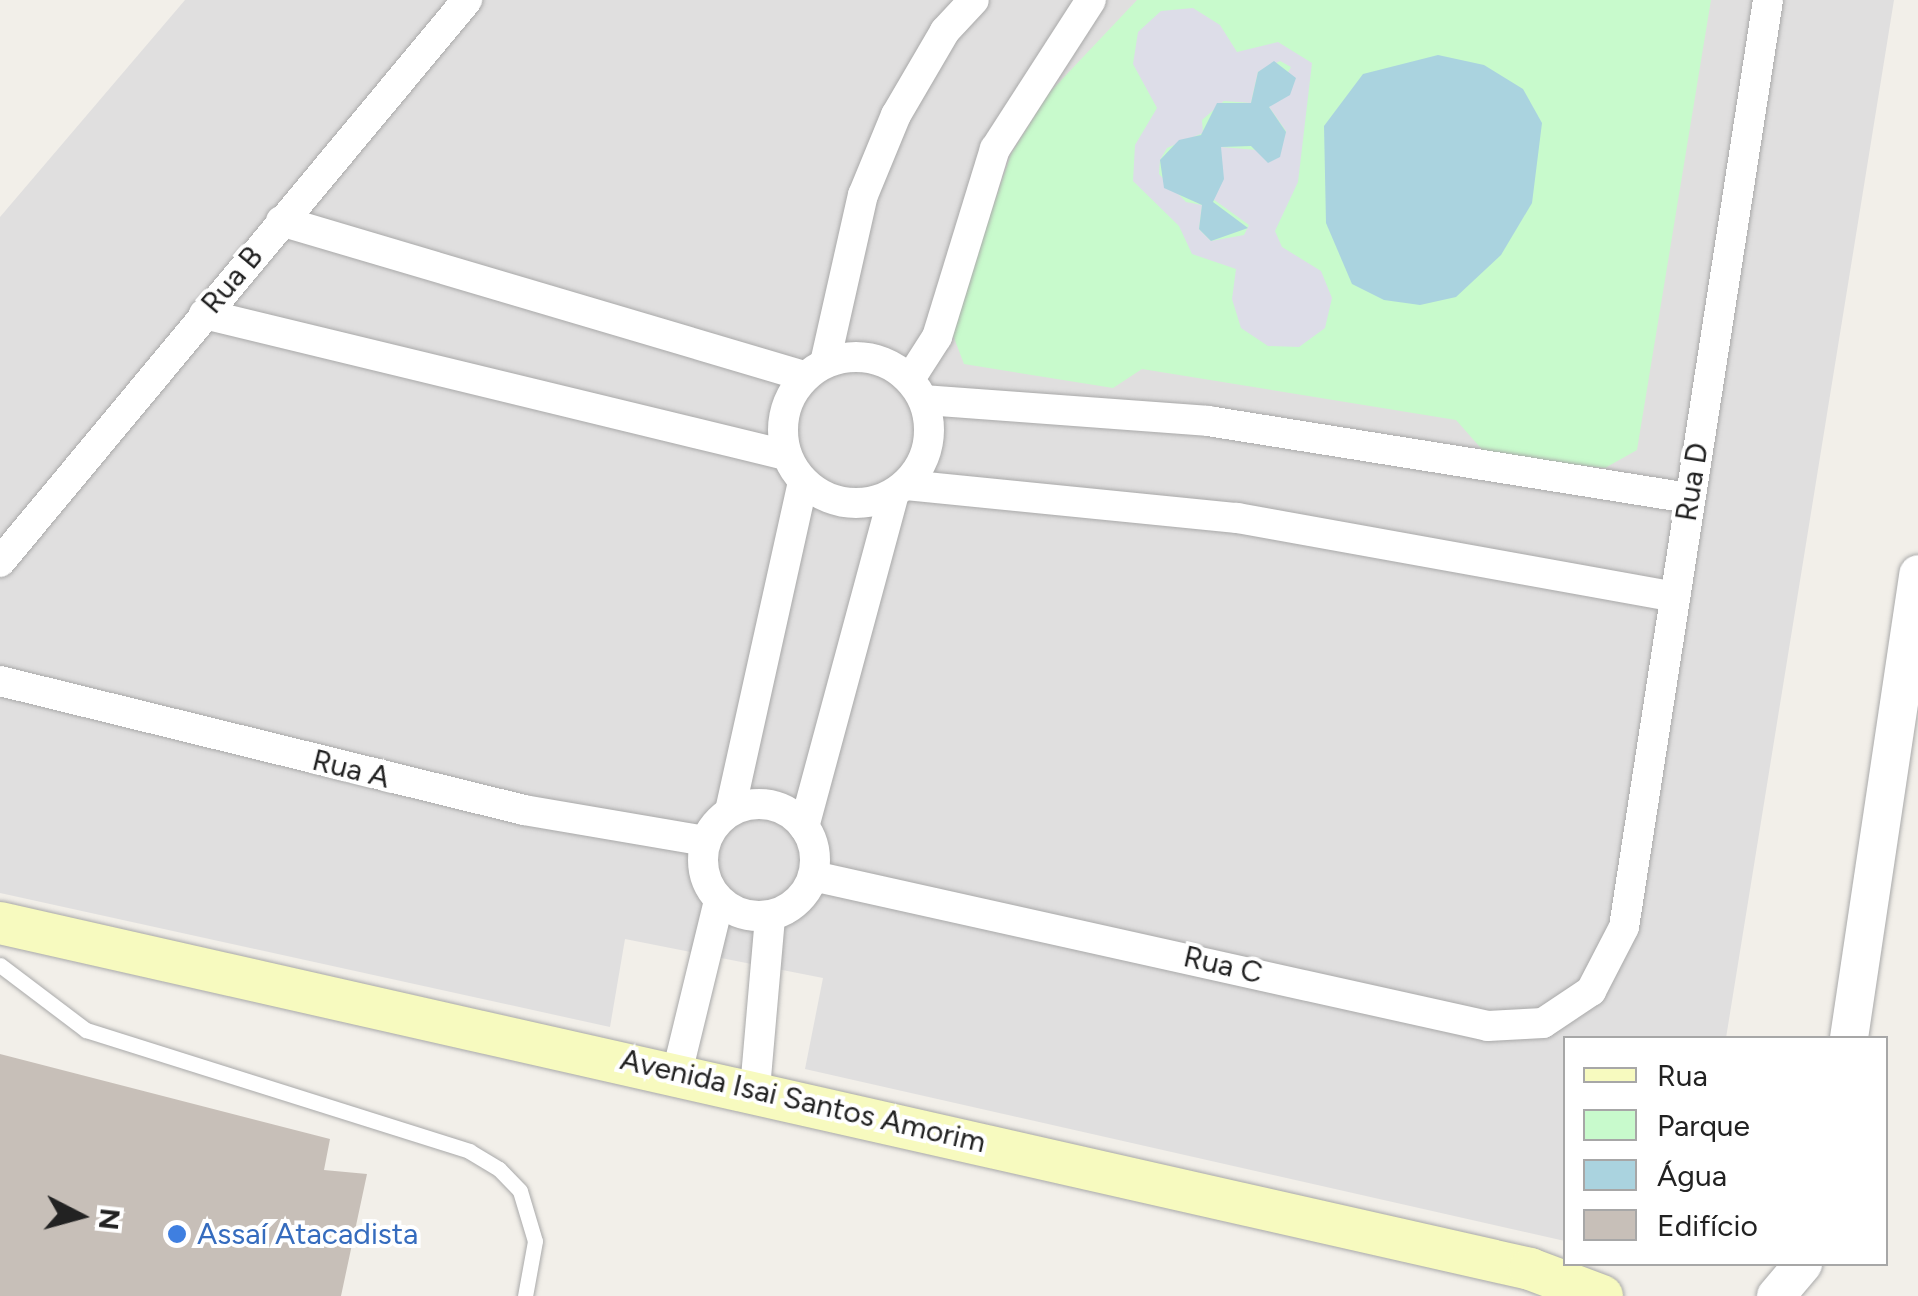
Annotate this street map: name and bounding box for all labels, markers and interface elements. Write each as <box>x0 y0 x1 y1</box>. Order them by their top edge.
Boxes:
street label: Rua B <box>194 239 270 321</box>
street label: Rua D <box>1668 440 1716 524</box>
street label: Rua A <box>309 742 393 796</box>
street label: Rua C <box>1180 938 1266 992</box>
legend <box>1563 1036 1888 1266</box>
street label: Avenida Isai Santos Amorim <box>617 1041 989 1161</box>
text: Rua <box>1657 1057 1708 1094</box>
text: Parque <box>1657 1107 1750 1144</box>
text: Água <box>1657 1157 1727 1194</box>
north arrow <box>30 1166 130 1266</box>
text: N <box>92 1207 128 1232</box>
text: Edifício <box>1657 1207 1758 1244</box>
place label: Assaí Atacadista <box>197 1216 418 1252</box>
marker: Assaí Atacadista <box>166 1223 188 1245</box>

